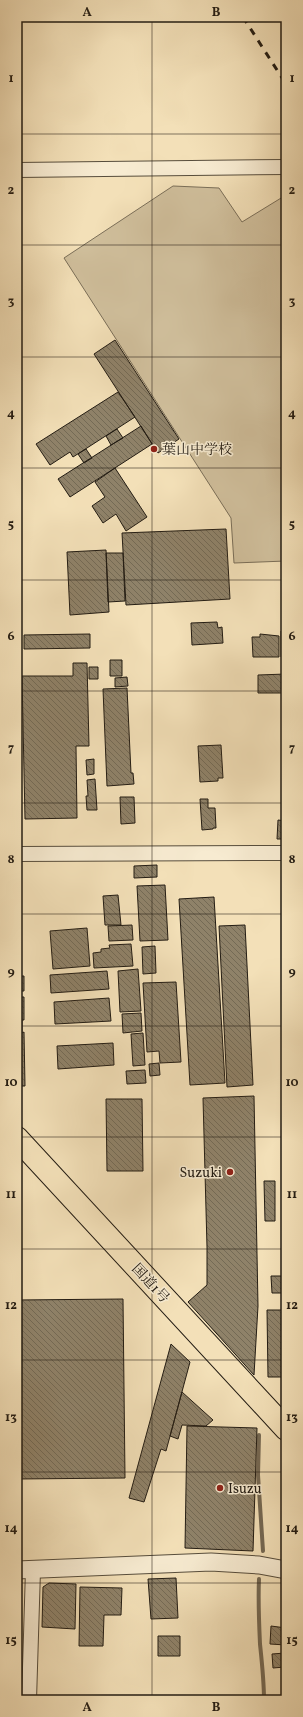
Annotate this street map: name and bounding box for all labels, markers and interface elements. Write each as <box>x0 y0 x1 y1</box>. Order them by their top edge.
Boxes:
text: A <box>82 4 92 22</box>
text: B <box>212 4 221 22</box>
text: 1 <box>8 70 14 88</box>
text: 1 <box>289 70 295 88</box>
text: 2 <box>8 182 15 200</box>
text: 2 <box>289 182 296 200</box>
text: 3 <box>8 293 15 311</box>
text: 3 <box>289 293 296 311</box>
text: 4 <box>7 405 15 423</box>
text: 4 <box>288 405 296 423</box>
place label: 葉山中学校 <box>162 441 232 460</box>
marker: 葉山中学校 <box>149 444 159 454</box>
text: 5 <box>8 516 14 534</box>
text: 5 <box>289 516 295 534</box>
text: 6 <box>7 628 15 646</box>
text: 6 <box>288 628 296 646</box>
text: 7 <box>8 740 14 758</box>
text: 7 <box>289 740 295 758</box>
text: 8 <box>7 851 15 869</box>
text: 8 <box>288 851 296 869</box>
text: 9 <box>7 963 15 981</box>
text: 9 <box>288 963 296 981</box>
text: 10 <box>4 1074 18 1092</box>
text: 10 <box>285 1074 299 1092</box>
place label: Suzuki <box>180 1164 222 1183</box>
marker: Suzuki <box>225 1167 235 1177</box>
text: 11 <box>6 1186 16 1204</box>
text: 11 <box>287 1186 297 1204</box>
street label: 国道1号 <box>127 1260 173 1308</box>
text: 12 <box>5 1297 17 1315</box>
text: 12 <box>286 1297 298 1315</box>
text: 13 <box>5 1409 17 1427</box>
text: 13 <box>286 1409 298 1427</box>
place label: Isuzu <box>228 1480 262 1499</box>
marker: Isuzu <box>215 1483 225 1493</box>
text: 14 <box>4 1520 18 1538</box>
text: 14 <box>285 1520 299 1538</box>
text: 15 <box>5 1632 17 1650</box>
text: 15 <box>286 1632 298 1650</box>
text: A <box>82 1699 92 1717</box>
text: B <box>212 1699 221 1717</box>

